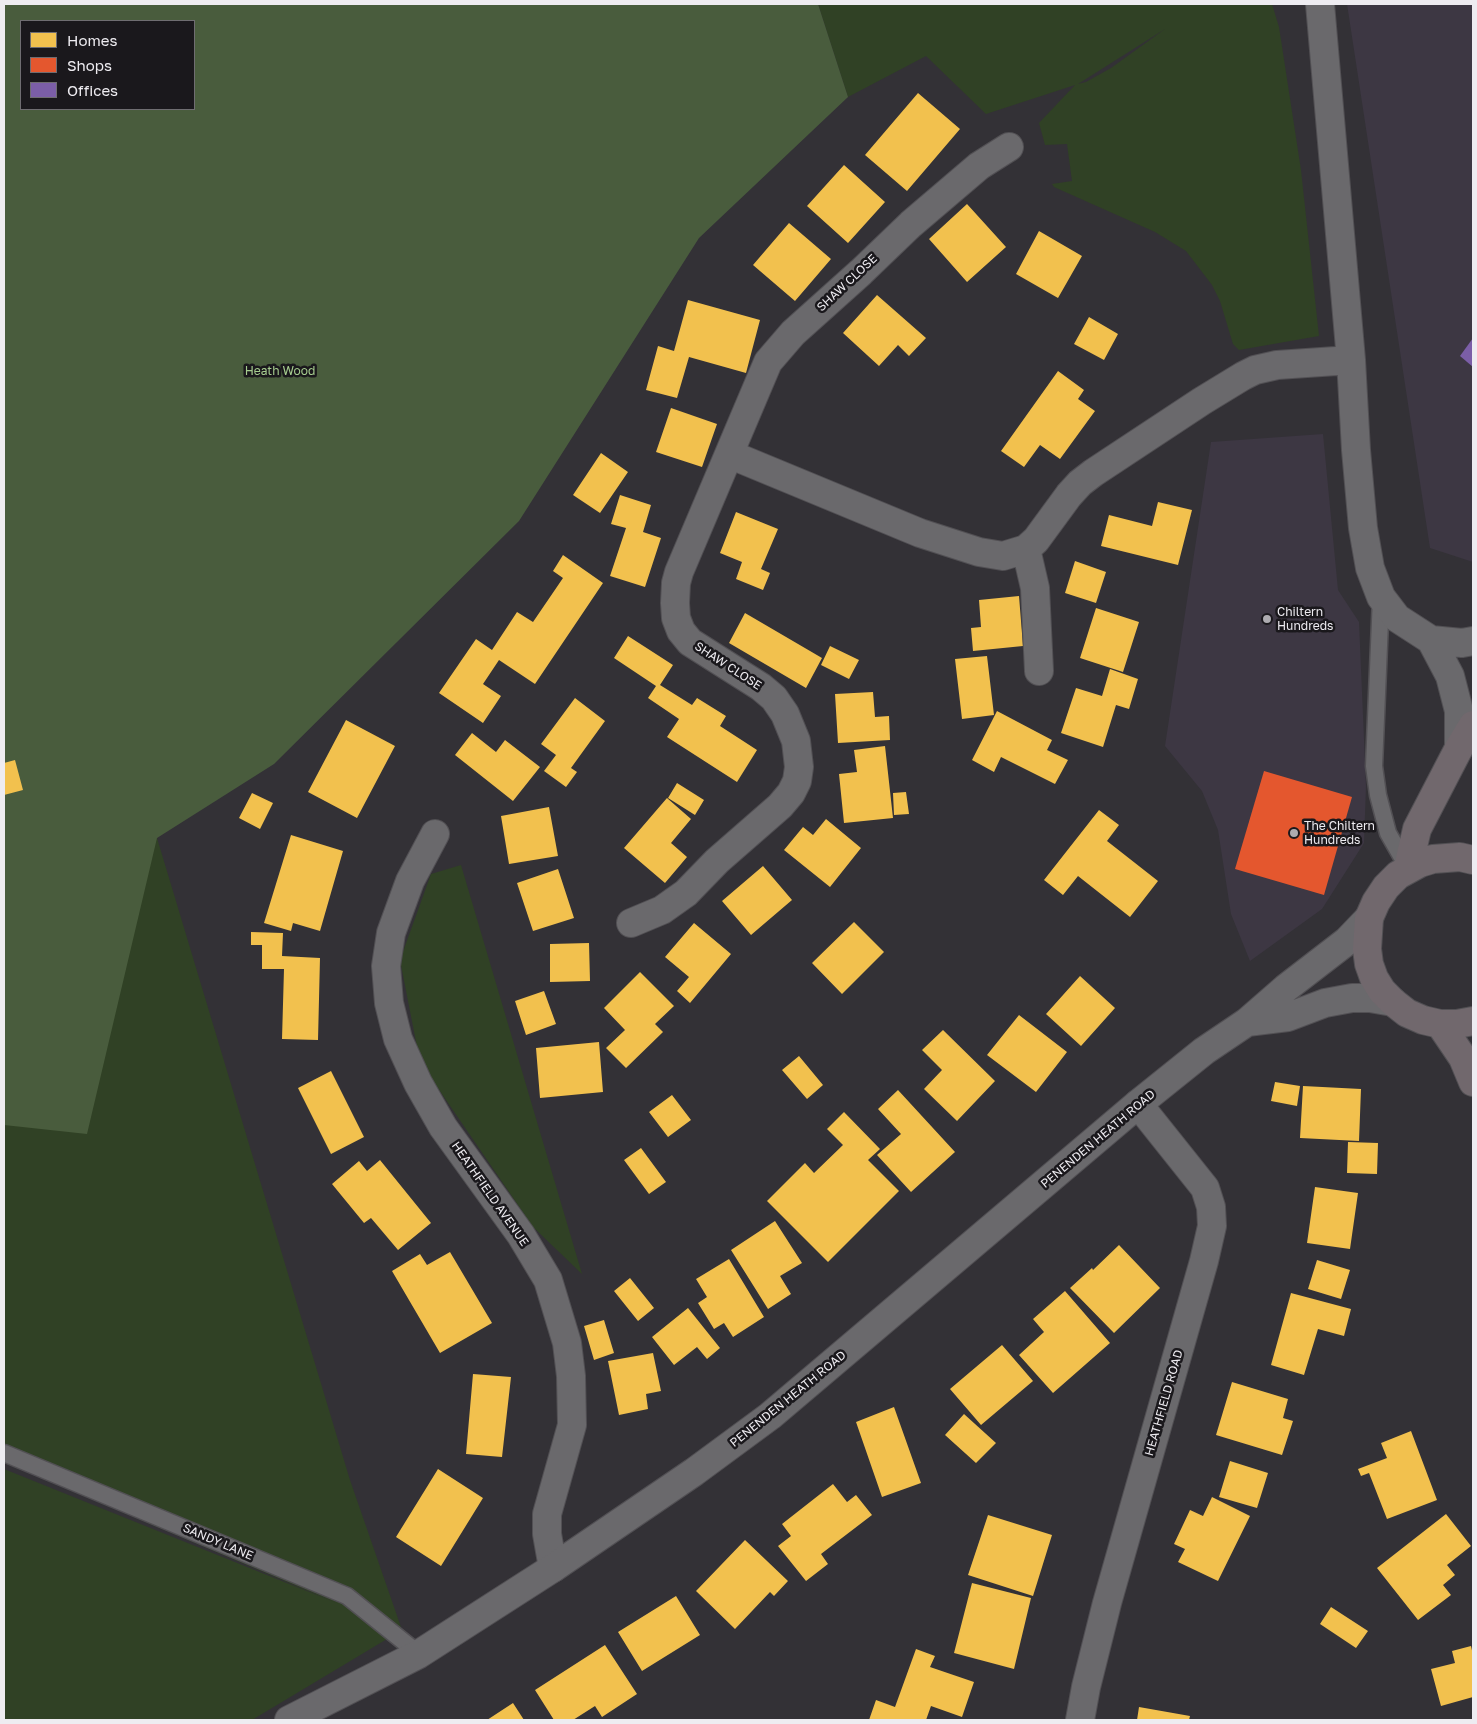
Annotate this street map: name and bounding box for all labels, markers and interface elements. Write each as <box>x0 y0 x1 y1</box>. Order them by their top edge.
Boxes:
legend <box>20 20 195 110</box>
text: Homes <box>67 31 117 49</box>
text: Shops <box>67 56 112 74</box>
text: Offices <box>67 81 118 99</box>
street label: SHAW CLOSE <box>814 251 880 315</box>
park label: Heath Wood <box>245 364 315 378</box>
place label: Chiltern Hundreds <box>1277 605 1333 633</box>
marker: Chiltern Hundreds <box>1261 613 1273 625</box>
street label: SHAW CLOSE <box>692 639 764 693</box>
place label: The Chiltern Hundreds <box>1304 819 1375 847</box>
marker: The Chiltern Hundreds <box>1288 827 1300 839</box>
street label: PENENDEN HEATH ROAD <box>1038 1087 1158 1191</box>
street label: HEATHFIELD AVENUE <box>449 1139 531 1249</box>
street label: PENENDEN HEATH ROAD <box>727 1348 849 1450</box>
street label: HEATHFIELD ROAD <box>1142 1348 1186 1458</box>
street label: SANDY LANE <box>181 1521 255 1563</box>

